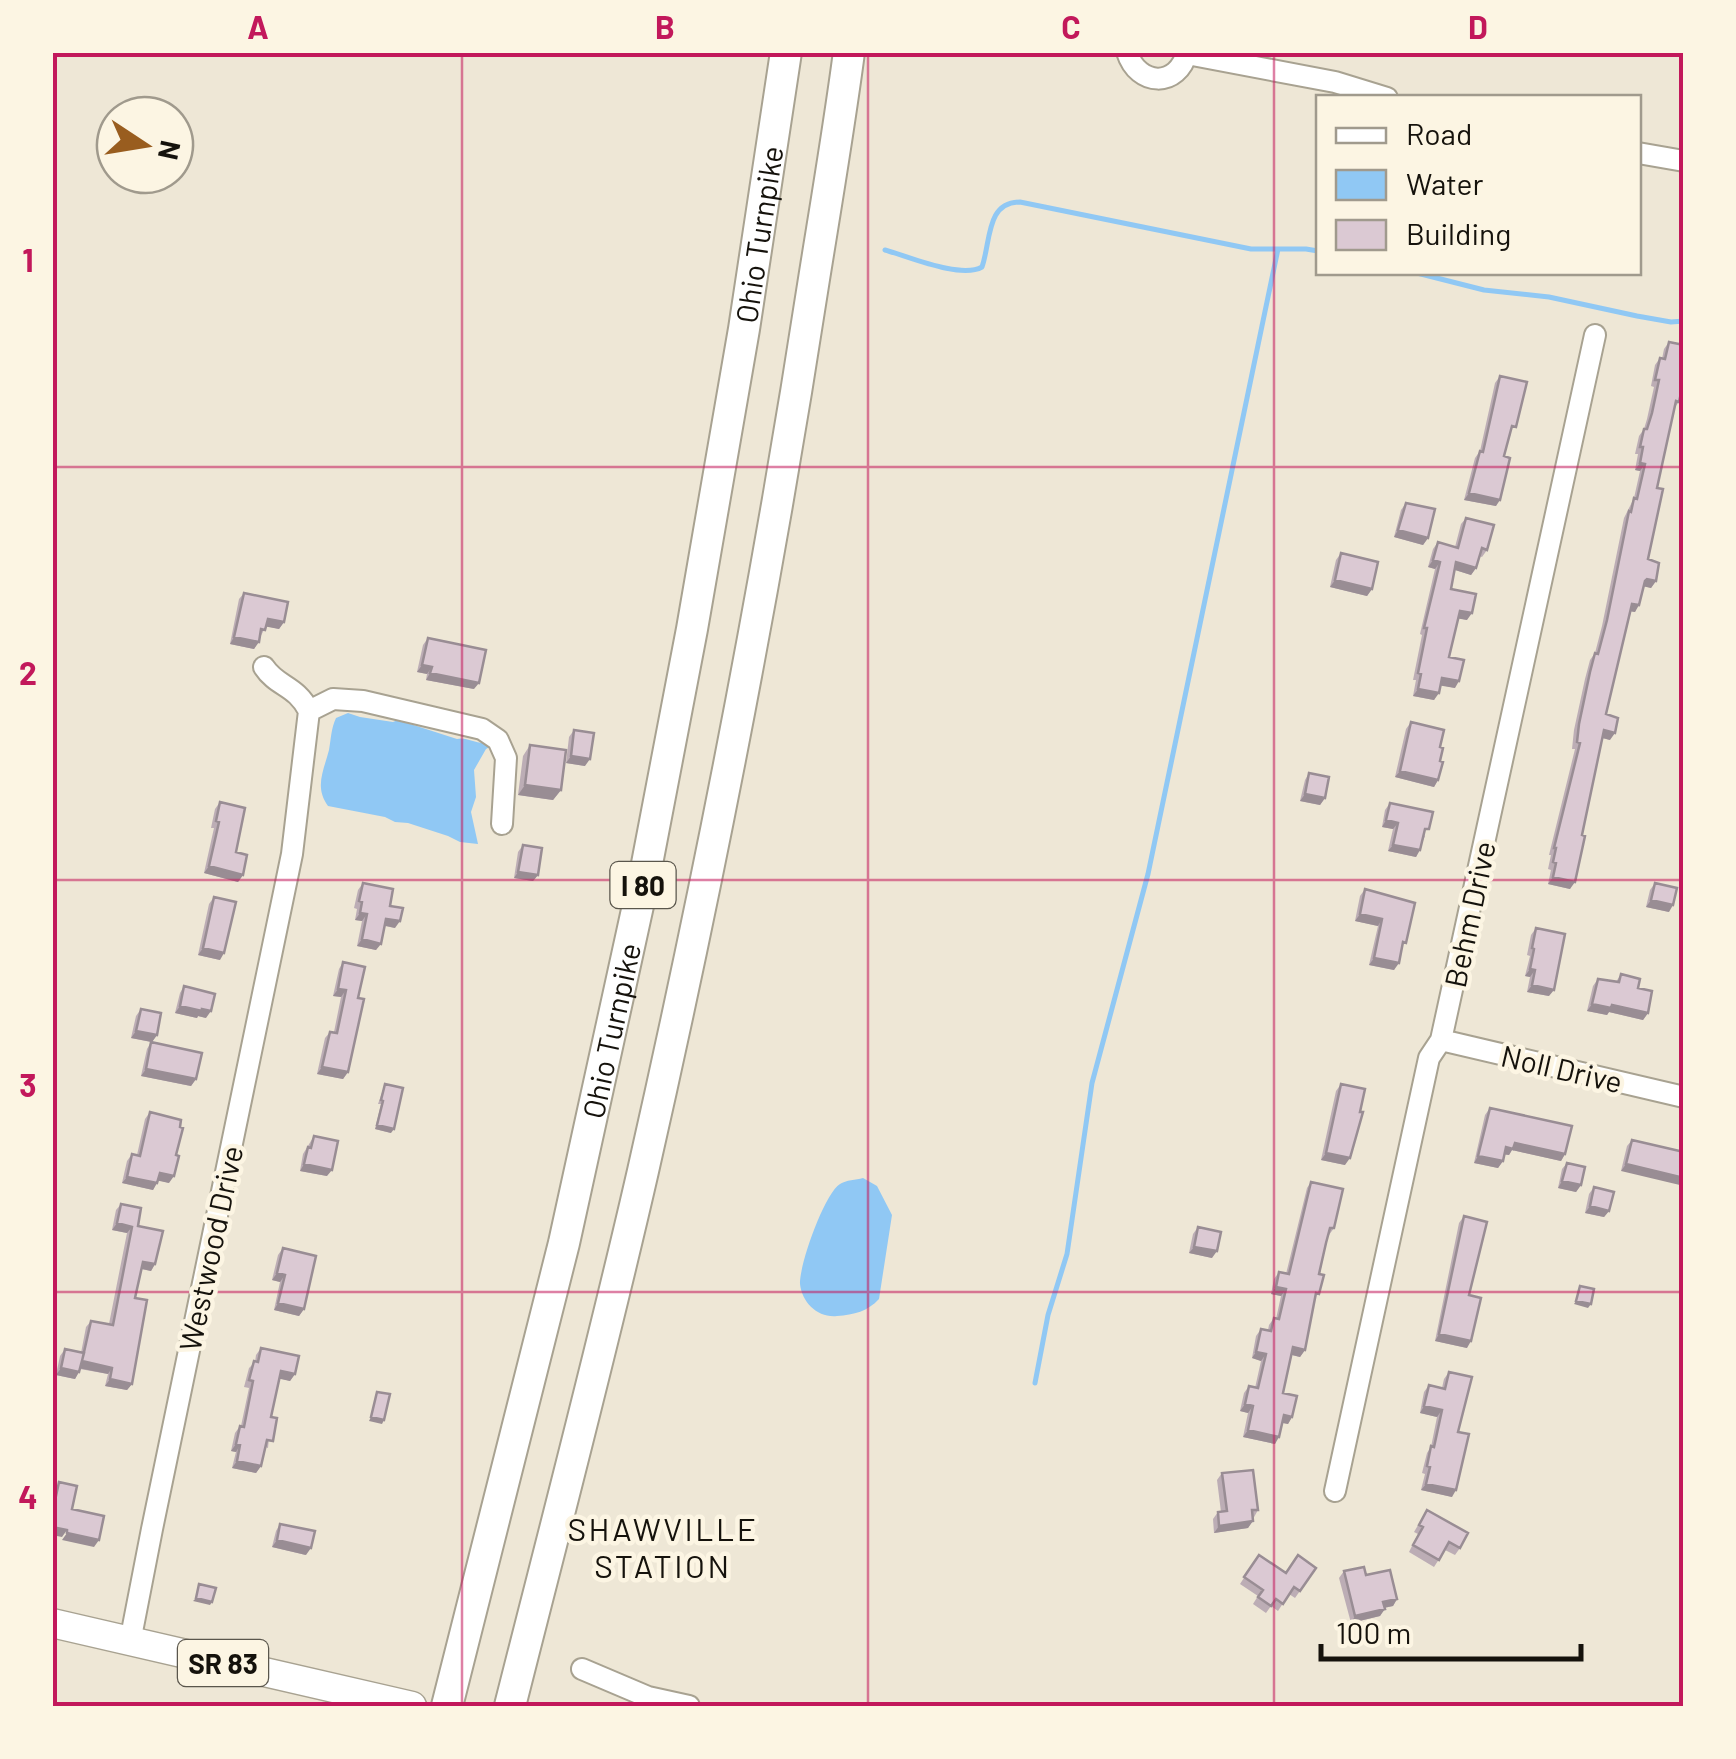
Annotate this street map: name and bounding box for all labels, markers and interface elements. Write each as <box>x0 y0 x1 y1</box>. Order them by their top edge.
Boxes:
text: A <box>247 7 269 45</box>
text: B <box>655 7 675 45</box>
text: C <box>1061 7 1081 45</box>
text: D <box>1468 7 1488 45</box>
north arrow <box>95 95 195 195</box>
legend <box>1316 95 1641 275</box>
text: Road <box>1406 115 1472 151</box>
text: N <box>152 138 189 163</box>
street label: Ohio Turnpike <box>727 143 790 325</box>
text: Water <box>1406 165 1484 201</box>
text: Building <box>1406 215 1511 251</box>
text: 1 <box>22 240 34 278</box>
text: 2 <box>19 653 37 691</box>
street label: Behm Drive <box>1436 838 1502 990</box>
road number: I 80 <box>610 862 676 908</box>
street label: Ohio Turnpike <box>574 940 647 1122</box>
street label: Noll Drive <box>1498 1037 1626 1099</box>
text: 3 <box>19 1065 37 1103</box>
street label: Westwood Drive <box>171 1142 249 1354</box>
text: 4 <box>18 1477 38 1515</box>
district label: SHAWVILLE STATION <box>567 1509 759 1584</box>
scale bar <box>1321 1599 1581 1661</box>
text: 100 m <box>1336 1614 1411 1650</box>
road number: SR 83 <box>178 1640 268 1686</box>

